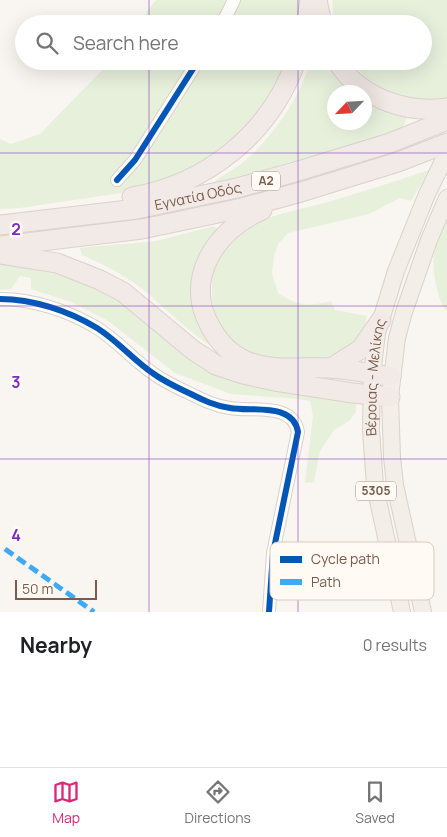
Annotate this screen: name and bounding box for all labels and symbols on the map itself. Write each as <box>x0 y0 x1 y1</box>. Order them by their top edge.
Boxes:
north arrow <box>327 85 372 130</box>
road number: Α2 <box>252 172 280 190</box>
street label: Εγνατία Οδός <box>153 177 243 214</box>
text: 2 <box>11 218 21 240</box>
street label: Βέροιας - Μελίκης <box>361 316 390 437</box>
text: 3 <box>11 371 21 393</box>
road number: 5305 <box>356 482 396 501</box>
text: 4 <box>11 524 21 546</box>
legend <box>270 542 434 600</box>
text: Cycle path <box>311 549 380 568</box>
text: Path <box>311 572 341 591</box>
scale bar <box>15 577 98 600</box>

